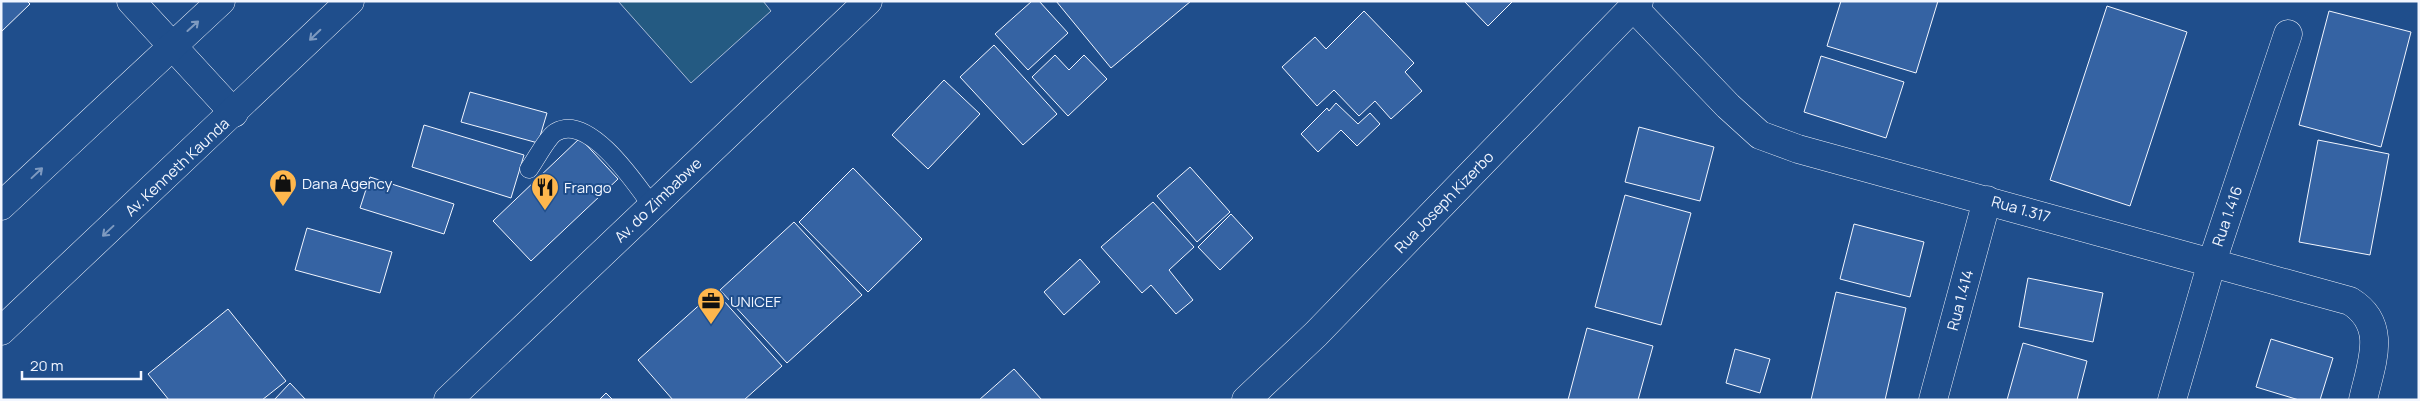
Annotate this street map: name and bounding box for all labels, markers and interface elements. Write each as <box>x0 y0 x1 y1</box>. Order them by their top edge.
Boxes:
one-way arrow <box>187 20 200 31</box>
one-way arrow <box>309 29 322 41</box>
street label: Av. Kenneth Kaunda <box>120 113 234 221</box>
street label: Rua Joseph Kizerbo <box>1390 146 1498 258</box>
street label: Av. do Zimbabwe <box>610 153 706 247</box>
one-way arrow <box>30 167 43 179</box>
shop icon: Dana Agency <box>268 168 298 207</box>
restaurant icon: Frango <box>530 172 560 211</box>
place label: Dana Agency <box>302 173 392 194</box>
place label: Frango <box>564 177 612 198</box>
street label: Rua 1.416 <box>2207 183 2247 249</box>
street label: Rua 1.317 <box>1989 191 2053 227</box>
one-way arrow <box>102 225 115 237</box>
street label: Rua 1.414 <box>1942 267 1978 333</box>
office icon: UNICEF <box>696 286 726 325</box>
place label: UNICEF <box>730 291 782 312</box>
scale bar <box>22 348 141 380</box>
text: 20 m <box>30 355 63 376</box>

